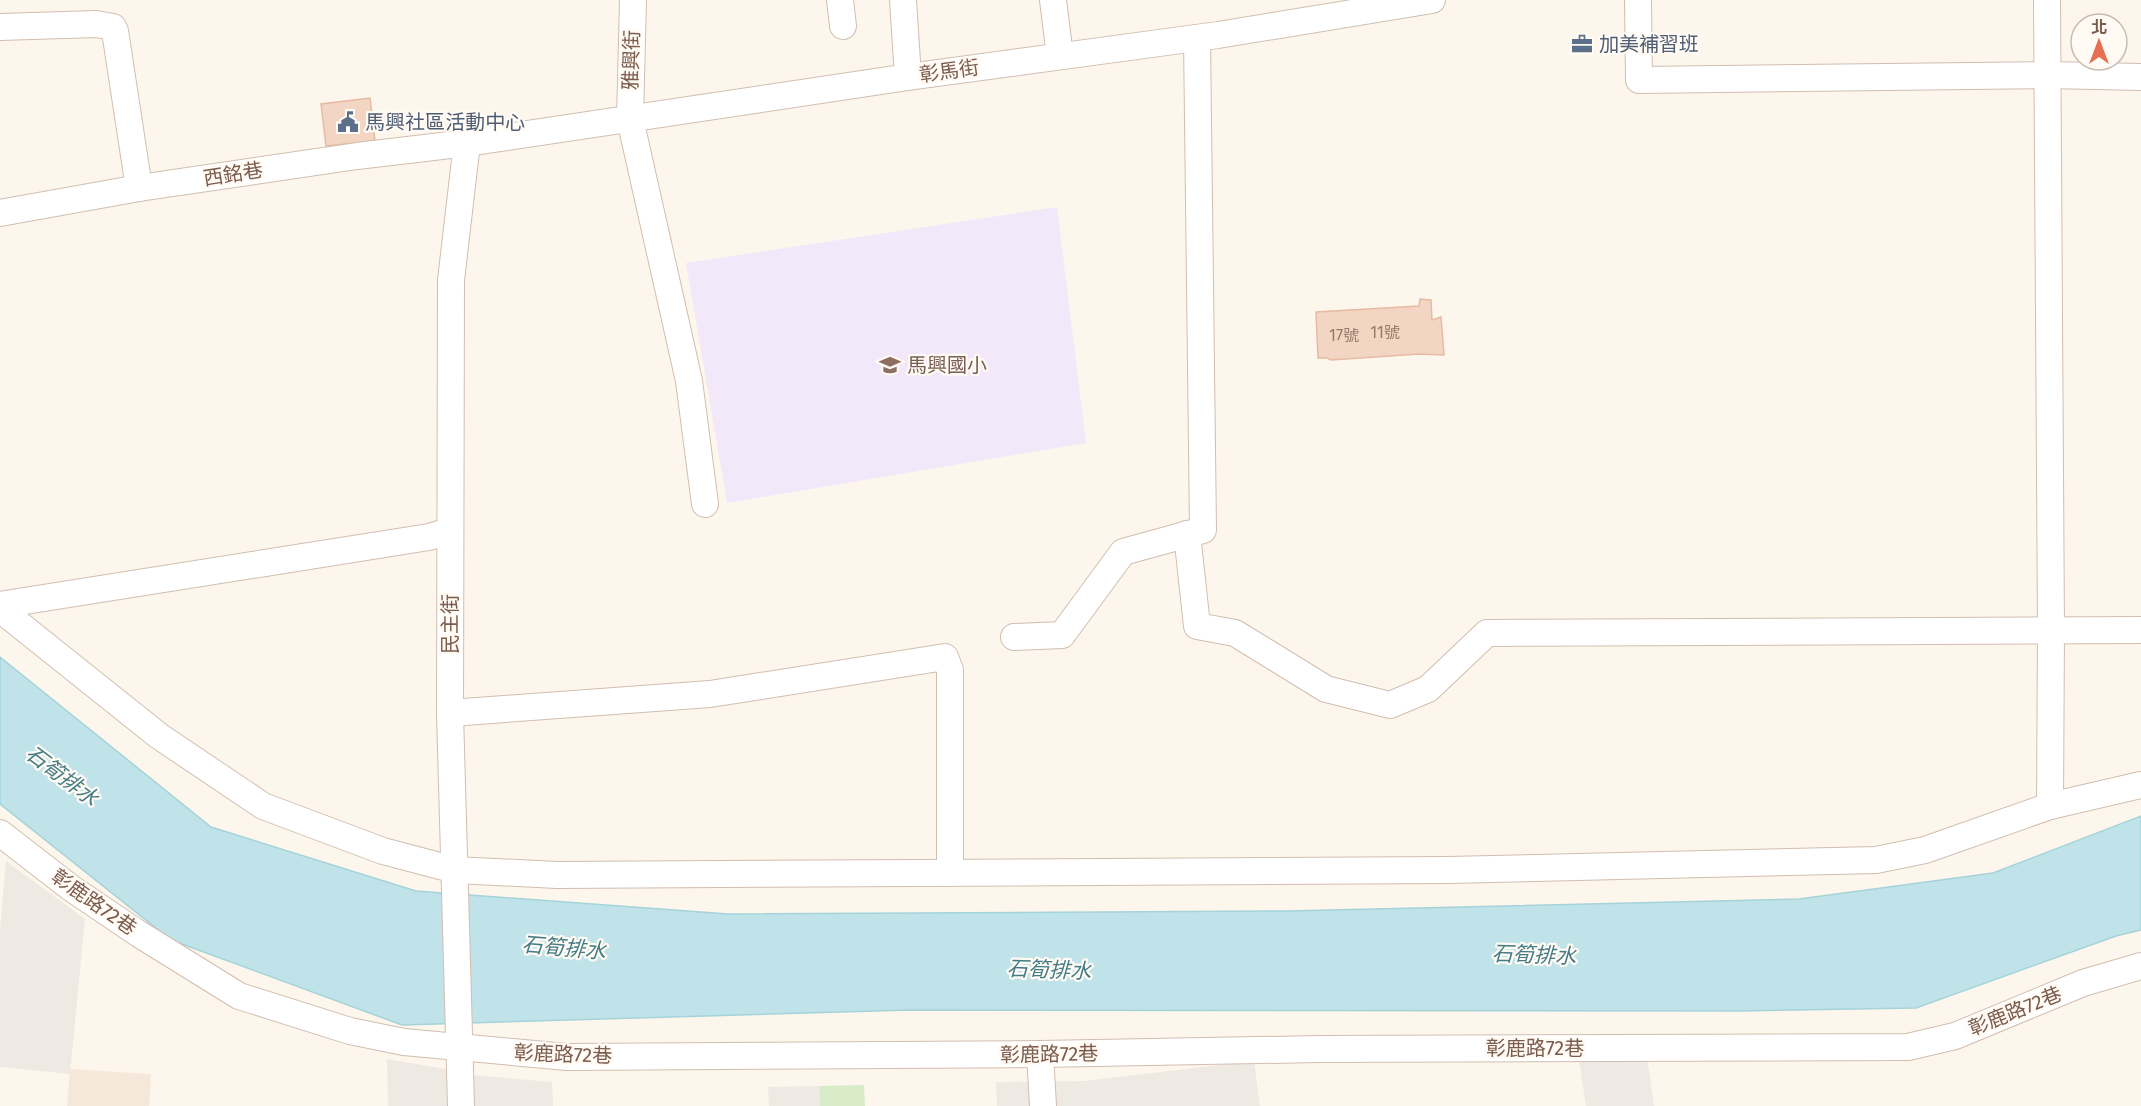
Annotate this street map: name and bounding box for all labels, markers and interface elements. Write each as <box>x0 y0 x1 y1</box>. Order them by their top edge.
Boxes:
north arrow <box>2069 12 2129 72</box>
text: 北 <box>2091 18 2107 37</box>
street label: 雅興街 <box>618 30 644 90</box>
office icon: 加美補習班 <box>1570 32 1594 56</box>
place label: 加美補習班 <box>1599 32 1699 56</box>
street label: 彰馬街 <box>918 55 980 87</box>
public building icon: 馬興社區活動中心 <box>336 110 360 134</box>
place label: 馬興社區活動中心 <box>365 110 525 134</box>
street label: 西銘巷 <box>201 157 265 191</box>
house number: 11號 <box>1370 323 1400 342</box>
house number: 17號 <box>1329 326 1359 345</box>
school or university icon: 馬興國小 <box>878 353 902 377</box>
place label: 馬興國小 <box>907 353 987 377</box>
street label: 民主街 <box>438 594 462 654</box>
water label: 石筍排水 <box>21 740 104 812</box>
street label: 彰鹿路72巷 <box>47 864 141 940</box>
water label: 石筍排水 <box>521 931 608 965</box>
water label: 石筍排水 <box>1492 941 1577 969</box>
water label: 石筍排水 <box>1007 956 1092 984</box>
street label: 彰鹿路72巷 <box>1965 981 2065 1041</box>
street label: 彰鹿路72巷 <box>1486 1036 1584 1060</box>
street label: 彰鹿路72巷 <box>513 1040 613 1068</box>
street label: 彰鹿路72巷 <box>1000 1041 1098 1067</box>

